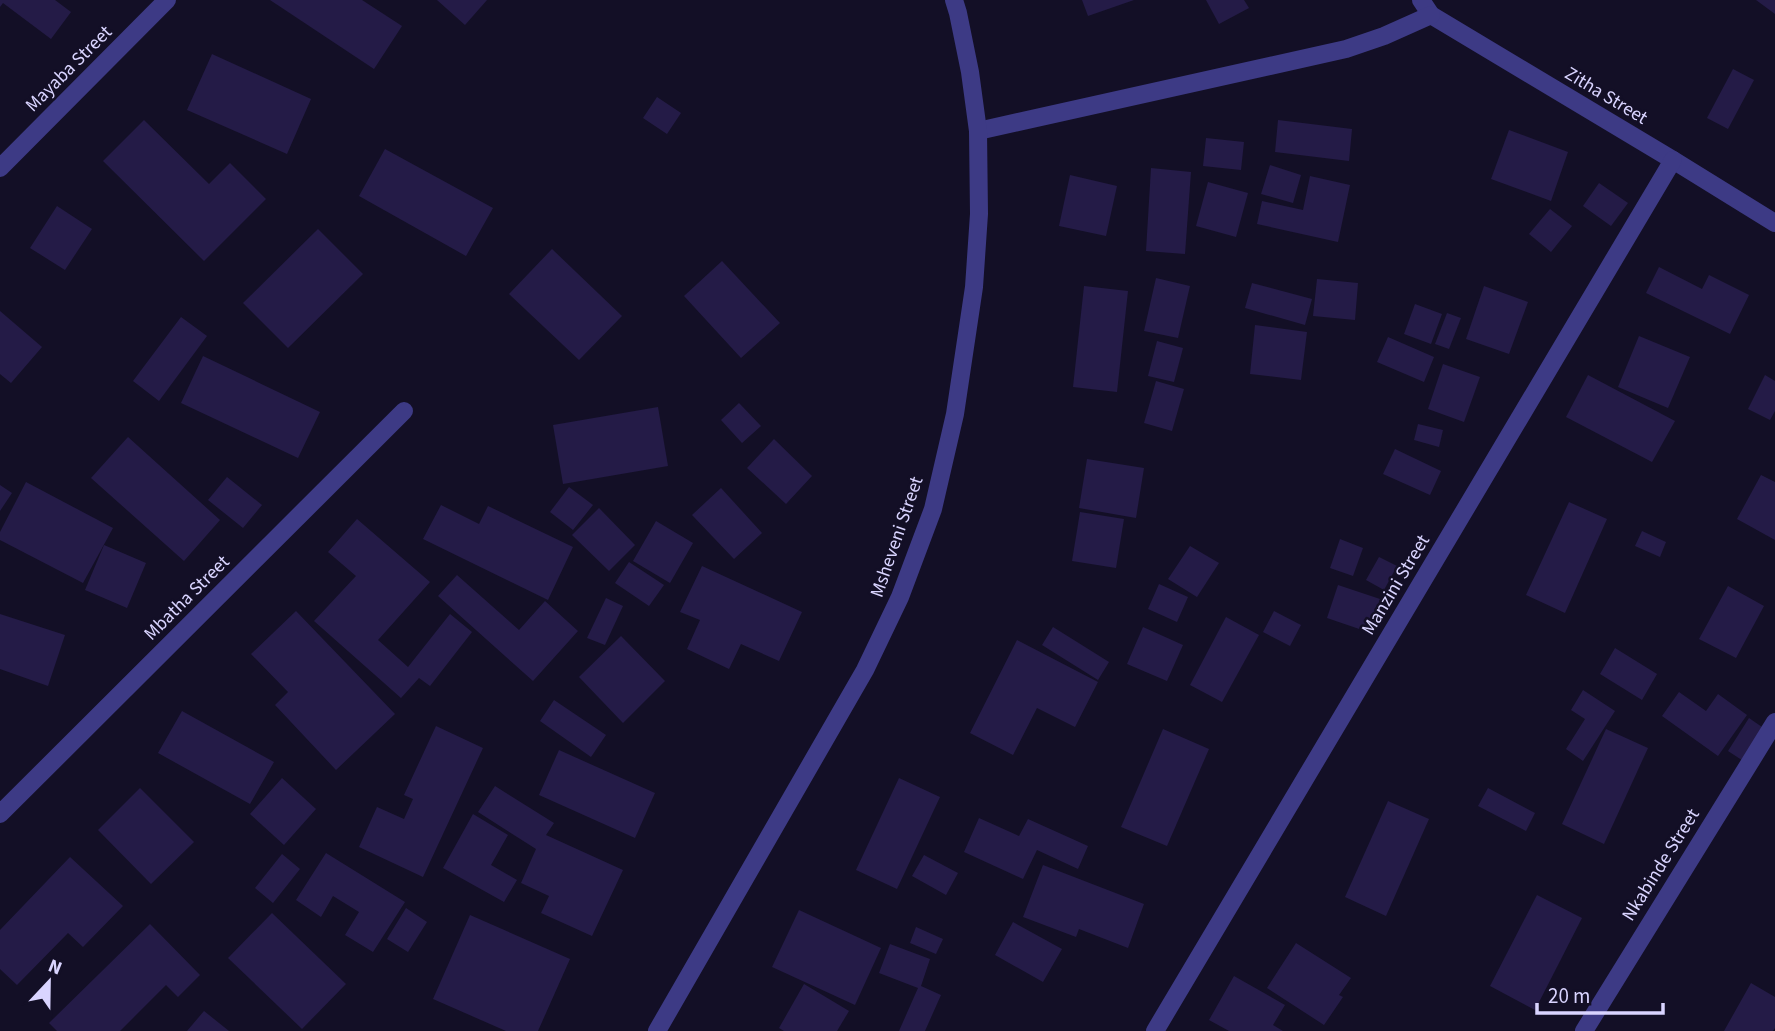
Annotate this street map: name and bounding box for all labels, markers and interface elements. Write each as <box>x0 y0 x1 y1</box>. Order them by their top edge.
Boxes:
street label: Mayaba Street <box>20 19 119 118</box>
street label: Zitha Street <box>1559 61 1653 132</box>
street label: Msheveni Street <box>864 472 931 601</box>
street label: Manzini Street <box>1355 529 1437 640</box>
street label: Mbatha Street <box>138 549 236 647</box>
street label: Nkabinde Street <box>1616 803 1707 926</box>
north arrow <box>14 947 84 1017</box>
text: N <box>44 953 66 983</box>
scale bar <box>1537 972 1663 1016</box>
text: 20 m <box>1548 981 1590 1011</box>

